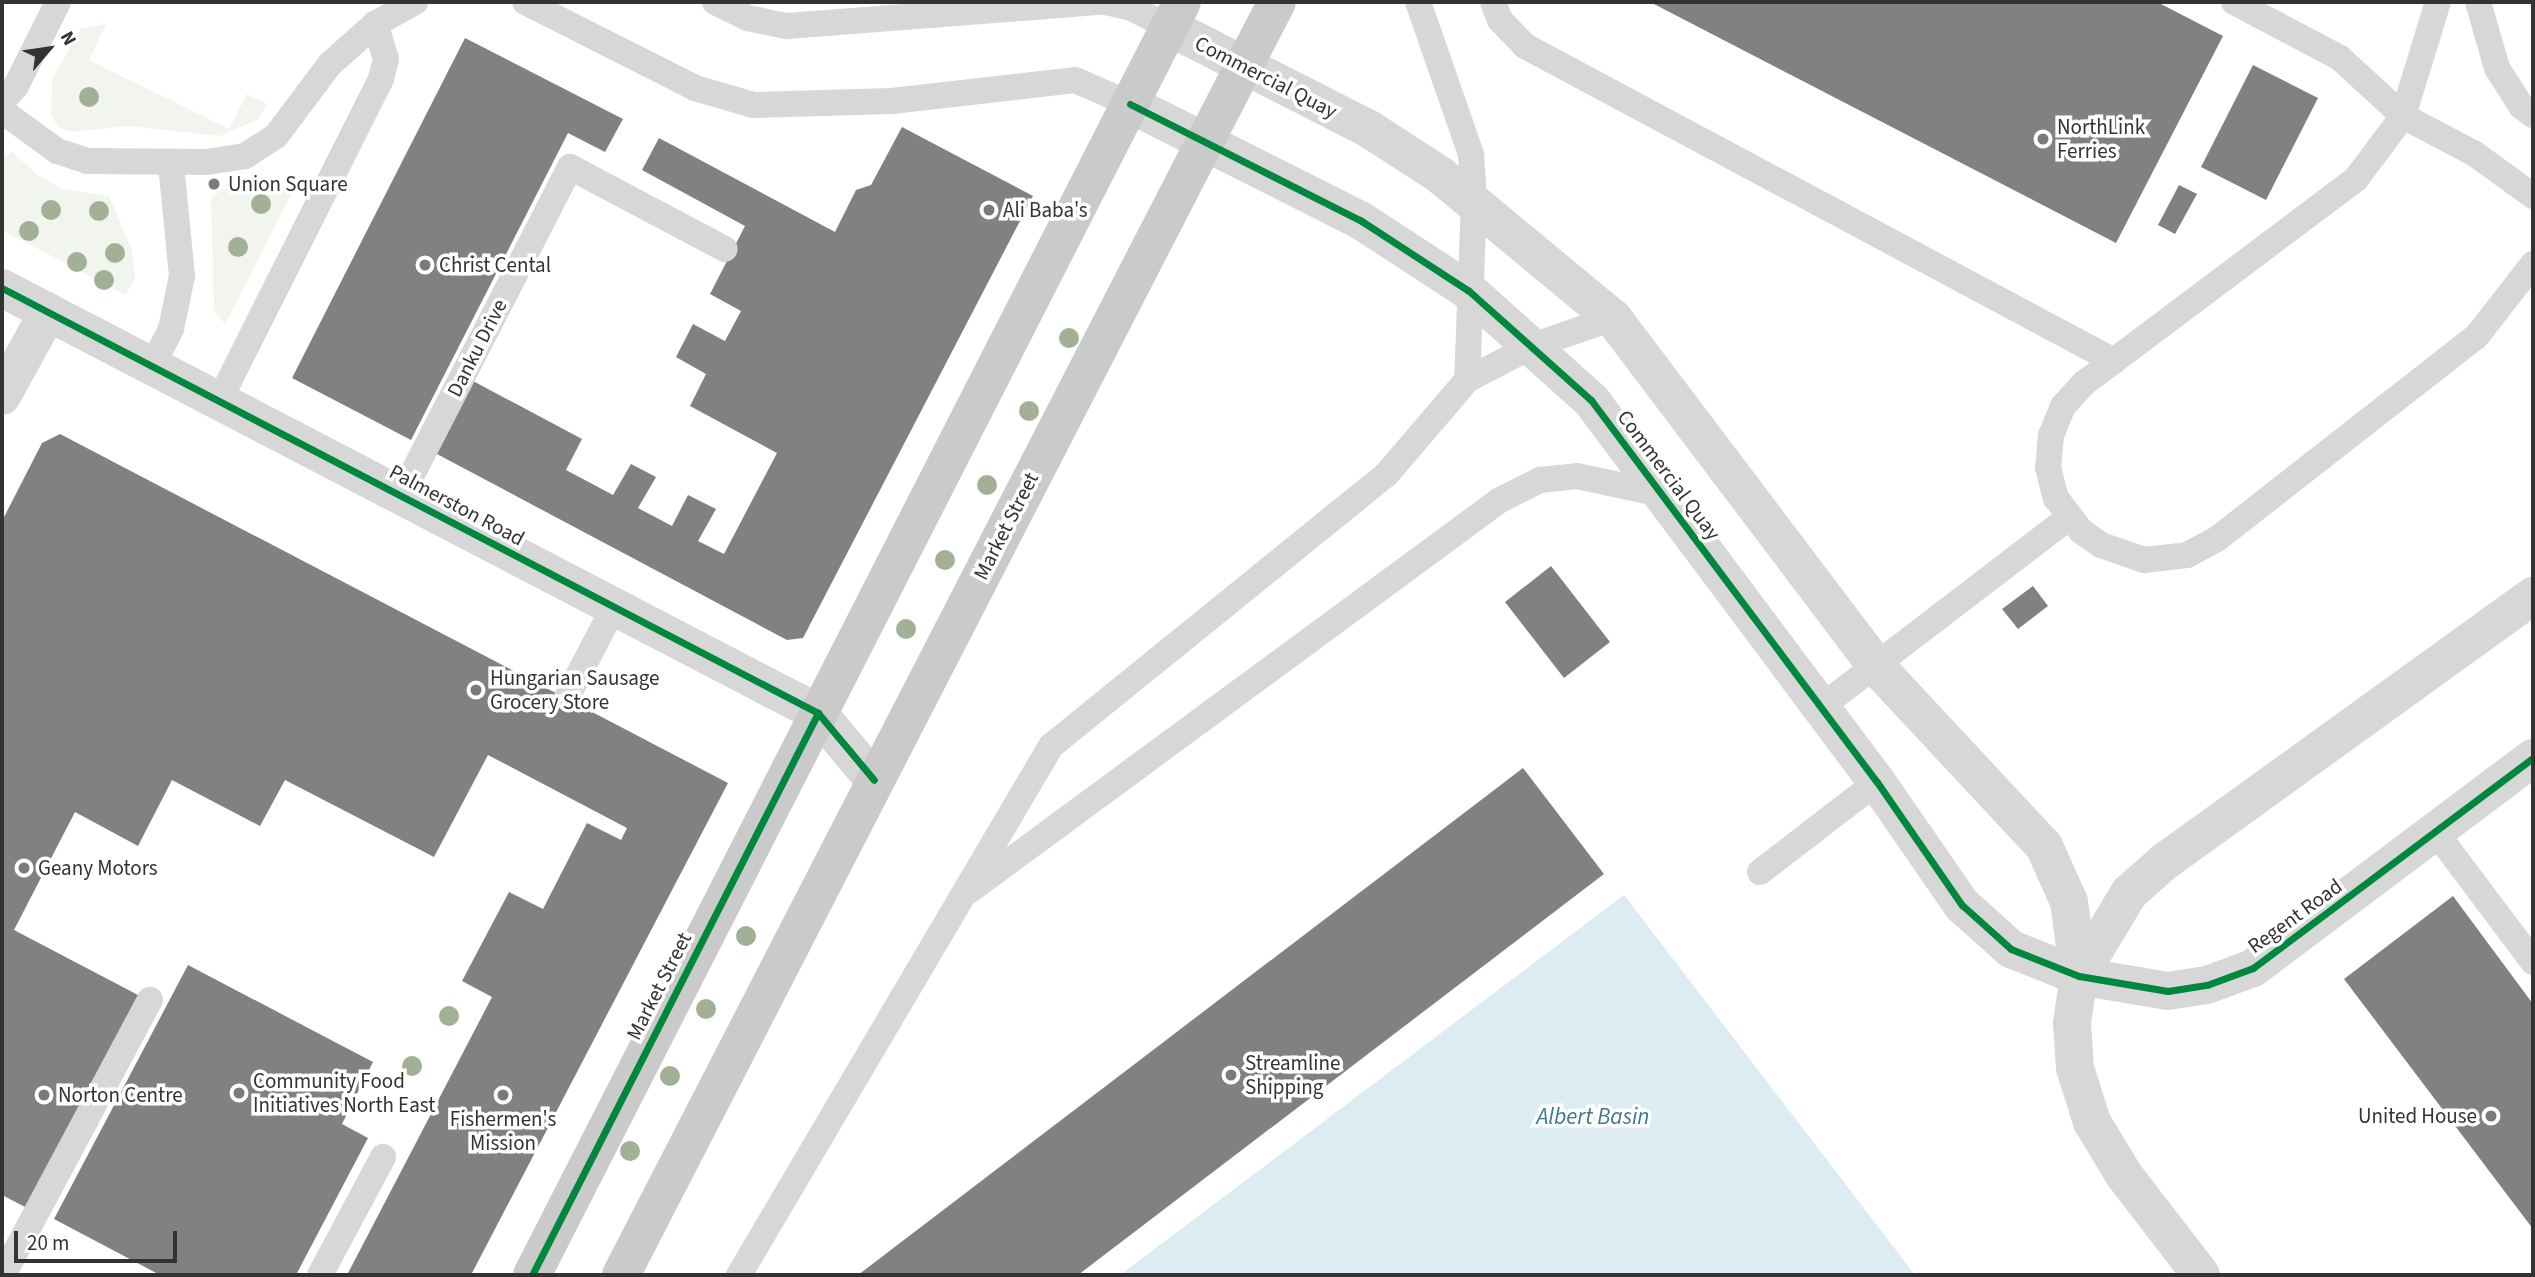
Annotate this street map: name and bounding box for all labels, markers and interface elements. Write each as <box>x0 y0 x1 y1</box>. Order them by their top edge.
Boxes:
north arrow <box>14 14 84 84</box>
text: N <box>53 26 83 51</box>
street label: Commercial Quay <box>1191 30 1341 124</box>
place label: NorthLink Ferries <box>2057 114 2145 164</box>
marker: NorthLink Ferries <box>2035 131 2051 147</box>
place label: Union Square <box>228 171 348 197</box>
marker: Union Square <box>206 176 222 192</box>
place label: Ali Baba's <box>1003 197 1088 223</box>
marker: Ali Baba's <box>981 202 997 218</box>
place label: Christ Cental <box>439 252 551 278</box>
marker: Christ Cental <box>417 257 433 273</box>
street label: Danku Drive <box>442 295 512 401</box>
street label: Commercial Quay <box>1612 405 1726 545</box>
street label: Palmerston Road <box>385 459 529 551</box>
street label: Market Street <box>968 468 1044 584</box>
place label: Hungarian Sausage Grocery Store <box>490 665 659 715</box>
marker: Hungarian Sausage Grocery Store <box>468 682 484 698</box>
place label: Geany Motors <box>38 855 158 881</box>
marker: Geany Motors <box>16 860 32 876</box>
street label: Regent Road <box>2243 873 2347 959</box>
street label: Market Street <box>621 928 697 1044</box>
place label: Streamline Shipping <box>1245 1050 1340 1100</box>
marker: Streamline Shipping <box>1223 1067 1239 1083</box>
place label: Community Food Initiatives North East <box>253 1068 435 1118</box>
place label: Norton Centre <box>58 1082 183 1108</box>
marker: Community Food Initiatives North East <box>231 1085 247 1101</box>
marker: Norton Centre <box>36 1087 52 1103</box>
marker: Fishermen's Mission <box>495 1087 511 1103</box>
water label: Albert Basin <box>1537 1103 1649 1131</box>
place label: United House <box>2358 1103 2477 1129</box>
place label: Fishermen's Mission <box>450 1106 556 1156</box>
marker: United House <box>2483 1108 2499 1124</box>
scale bar <box>18 1218 180 1262</box>
text: 20 m <box>27 1228 69 1258</box>

